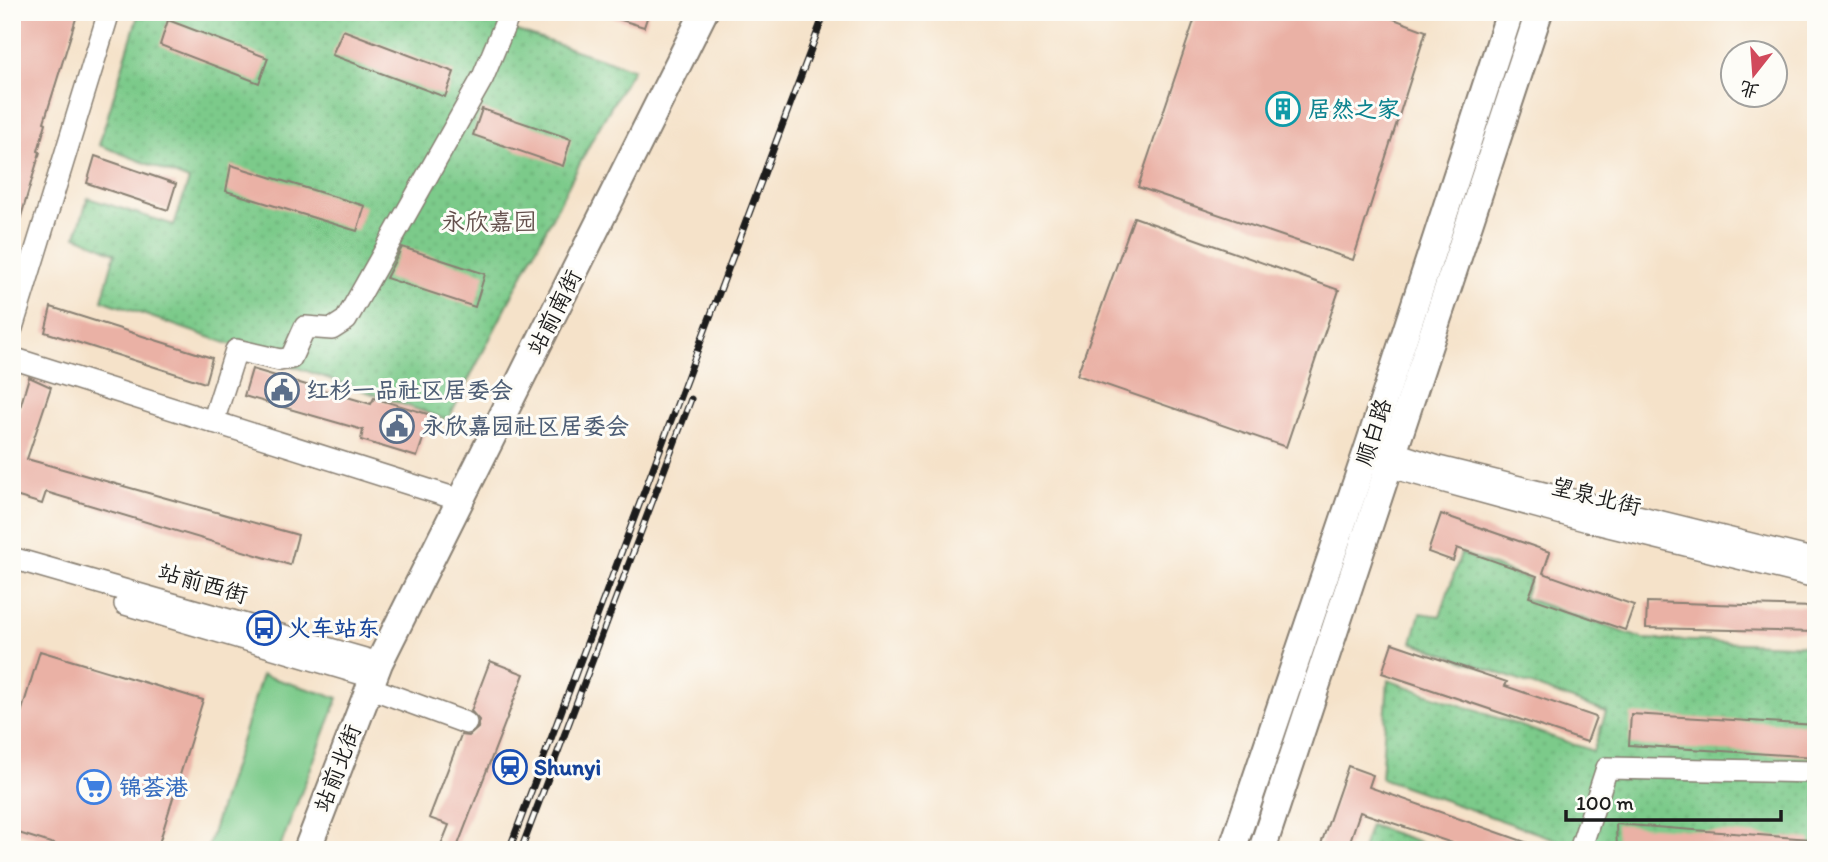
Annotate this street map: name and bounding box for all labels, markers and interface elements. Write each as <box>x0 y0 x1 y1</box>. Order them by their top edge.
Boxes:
north arrow <box>1720 38 1790 108</box>
text: 北 <box>1737 76 1762 104</box>
building icon: 居然之家 <box>1264 90 1302 128</box>
place label: 居然之家 <box>1308 95 1400 123</box>
district label: 永欣嘉园 <box>441 207 537 236</box>
street label: 站前南街 <box>521 265 587 359</box>
public building icon: 红杉一品社区居委会 <box>263 371 301 409</box>
place label: 红杉一品社区居委会 <box>306 376 513 404</box>
street label: 顺白路 <box>1349 395 1397 469</box>
public building icon: 永欣嘉园社区居委会 <box>378 407 416 445</box>
place label: 永欣嘉园社区居委会 <box>422 412 629 440</box>
street label: 望泉北街 <box>1548 471 1644 521</box>
street label: 站前西街 <box>155 557 251 609</box>
bus stop icon: 火车站东 <box>245 609 283 647</box>
place label: 火车站东 <box>288 614 380 642</box>
street label: 站前北街 <box>307 720 367 816</box>
station icon: Shunyi <box>491 748 529 786</box>
place label: Shunyi <box>534 753 601 781</box>
supermarket icon: 锦荟港 <box>75 768 113 806</box>
place label: 锦荟港 <box>119 773 188 801</box>
scale bar <box>1566 778 1781 822</box>
text: 100 m <box>1576 790 1634 815</box>

